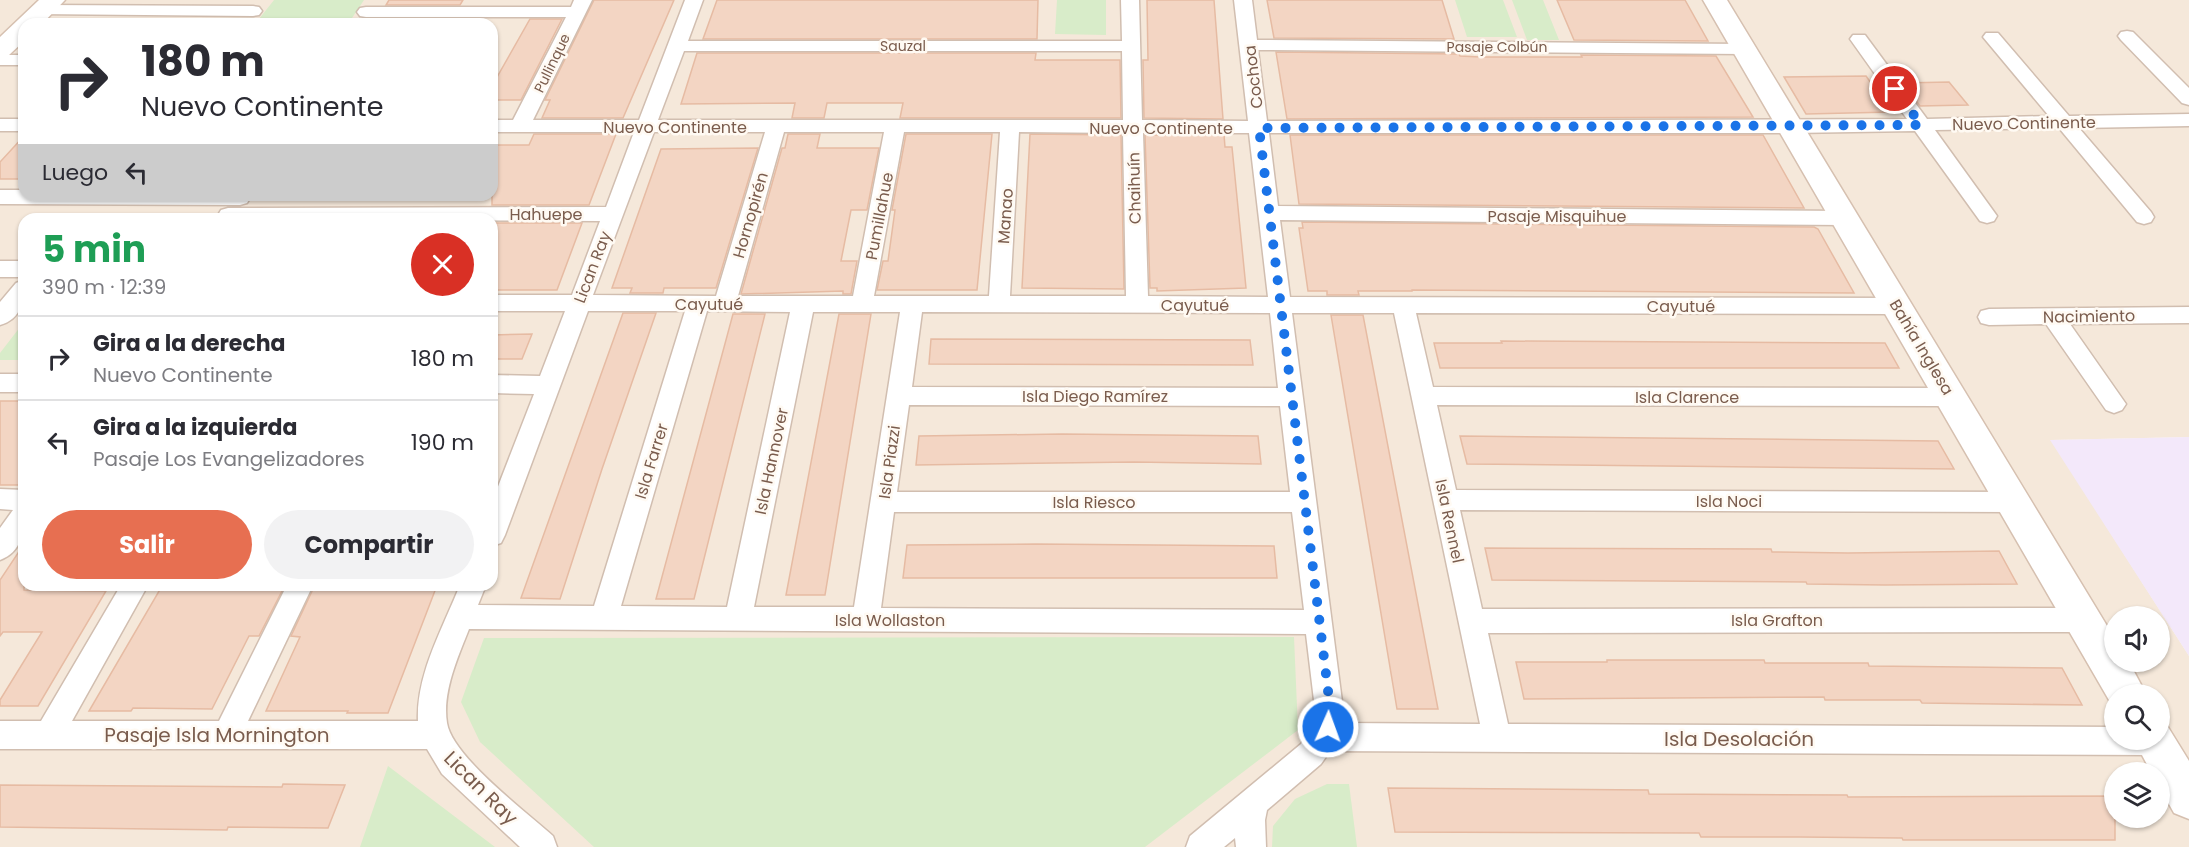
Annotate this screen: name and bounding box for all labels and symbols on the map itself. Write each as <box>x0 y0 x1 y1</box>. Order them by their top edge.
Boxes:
street label: Pullinque <box>529 30 575 96</box>
street label: Sauzal <box>880 36 926 56</box>
street label: Pasaje Colbún <box>1447 37 1547 57</box>
street label: Cochoa <box>1238 44 1269 110</box>
pin <box>1869 63 1920 114</box>
street label: Nuevo Continente <box>1952 111 2096 136</box>
street label: Nuevo Continente <box>603 116 747 139</box>
street label: Nuevo Continente <box>1089 117 1233 140</box>
street label: Chaihuín <box>1122 152 1147 224</box>
street label: Hornopirén <box>727 169 774 261</box>
street label: Pumillahue <box>860 170 899 262</box>
street label: Manao <box>992 187 1019 245</box>
street label: Hahuepe <box>509 203 583 226</box>
street label: Pasaje Misquihue <box>1488 205 1627 228</box>
street label: Lican Ray <box>568 228 617 307</box>
street label: Cayutué <box>675 293 743 316</box>
street label: Cayutué <box>1161 294 1229 317</box>
street label: Cayutué <box>1647 295 1715 318</box>
street label: Bahía Inglesa <box>1884 295 1959 399</box>
street label: Nacimiento <box>2043 304 2135 329</box>
street label: Isla Diego Ramírez <box>1022 385 1168 408</box>
street label: Isla Clarence <box>1635 386 1739 409</box>
street label: Isla Hannover <box>749 405 794 517</box>
street label: Isla Farrer <box>629 420 674 502</box>
street label: Isla Piazzi <box>873 424 906 500</box>
street label: Isla Rennel <box>1429 477 1470 565</box>
street label: Isla Noci <box>1696 490 1762 513</box>
street label: Isla Riesco <box>1052 491 1136 514</box>
street label: Isla Wollaston <box>835 609 945 632</box>
street label: Isla Grafton <box>1731 609 1823 632</box>
position arrow <box>1296 695 1360 759</box>
street label: Pasaje Isla Mornington <box>104 721 330 749</box>
street label: Isla Desolación <box>1664 725 1814 753</box>
street label: Lican Ray <box>438 745 524 831</box>

